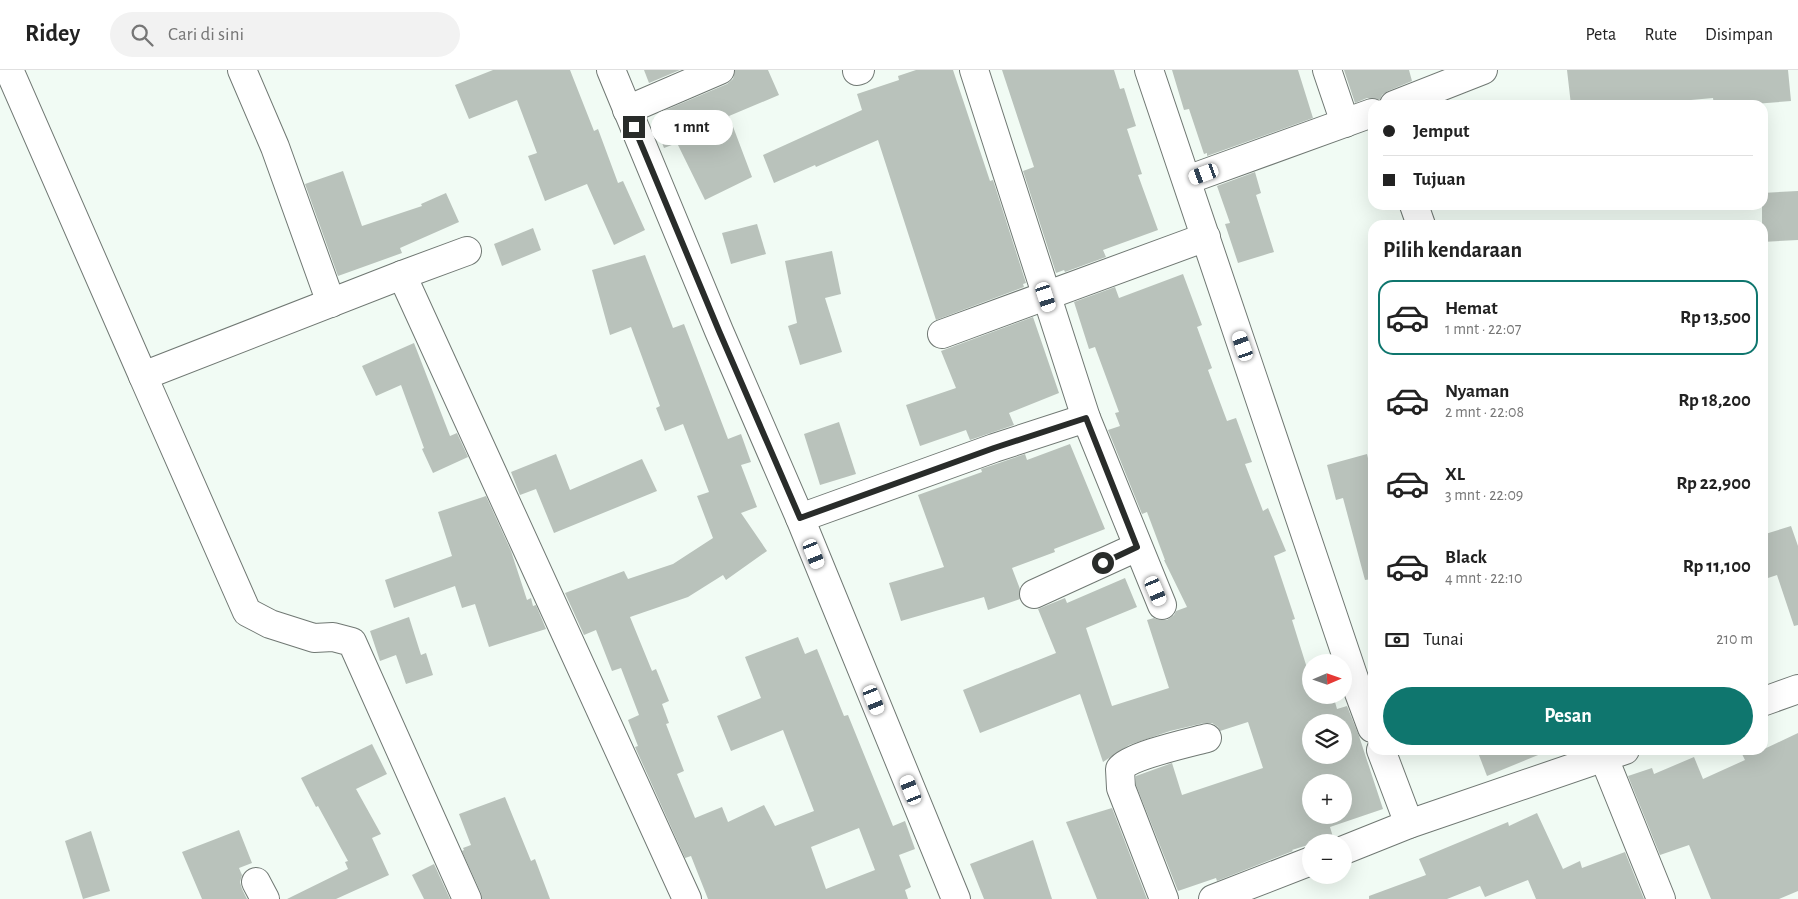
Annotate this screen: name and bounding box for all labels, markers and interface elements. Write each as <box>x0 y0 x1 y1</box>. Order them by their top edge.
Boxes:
search box <box>110 12 460 57</box>
icon: search <box>128 21 156 49</box>
text: Ridey <box>25 22 80 46</box>
text: Cari di sini <box>168 25 244 44</box>
text: Peta <box>1585 26 1616 44</box>
text: Rute <box>1644 26 1677 44</box>
text: Disimpan <box>1705 26 1773 44</box>
callout: 1 mnt <box>652 110 734 144</box>
route end <box>623 116 645 138</box>
text: 1 mnt <box>675 119 709 135</box>
text: Jemput <box>1413 122 1469 141</box>
car <box>1187 162 1220 186</box>
text: Tujuan <box>1413 170 1466 189</box>
text: Pilih kendaraan <box>1383 239 1522 261</box>
car <box>1034 280 1057 314</box>
icon: car <box>1385 295 1430 340</box>
text: Hemat <box>1445 299 1498 318</box>
text: Rp 13,500 <box>1680 308 1751 327</box>
text: 1 mnt · 22:07 <box>1445 321 1521 337</box>
car <box>1231 329 1254 363</box>
icon: car <box>1385 378 1430 423</box>
text: Nyaman <box>1445 382 1509 401</box>
text: Rp 18,200 <box>1678 391 1751 410</box>
text: 2 mnt · 22:08 <box>1445 404 1524 420</box>
icon: car <box>1385 461 1430 506</box>
text: XL <box>1445 465 1465 484</box>
text: Rp 22,900 <box>1676 474 1751 493</box>
text: 3 mnt · 22:09 <box>1445 487 1523 503</box>
car <box>801 537 826 571</box>
icon: car <box>1385 544 1430 589</box>
text: Black <box>1445 548 1487 567</box>
route start <box>1092 552 1114 574</box>
text: Rp 11,100 <box>1683 557 1751 576</box>
text: 4 mnt · 22:10 <box>1445 570 1522 586</box>
car <box>1143 574 1168 608</box>
icon: cash <box>1383 626 1411 654</box>
text: Tunai <box>1423 630 1464 649</box>
text: 210 m <box>1716 631 1753 647</box>
north arrow <box>1302 654 1352 704</box>
map controls <box>1302 654 1352 884</box>
car <box>861 683 886 717</box>
button: Pesan <box>1383 687 1753 745</box>
button: layers <box>1302 714 1352 764</box>
car <box>898 773 923 807</box>
button: + <box>1302 774 1352 824</box>
button: − <box>1302 834 1352 884</box>

